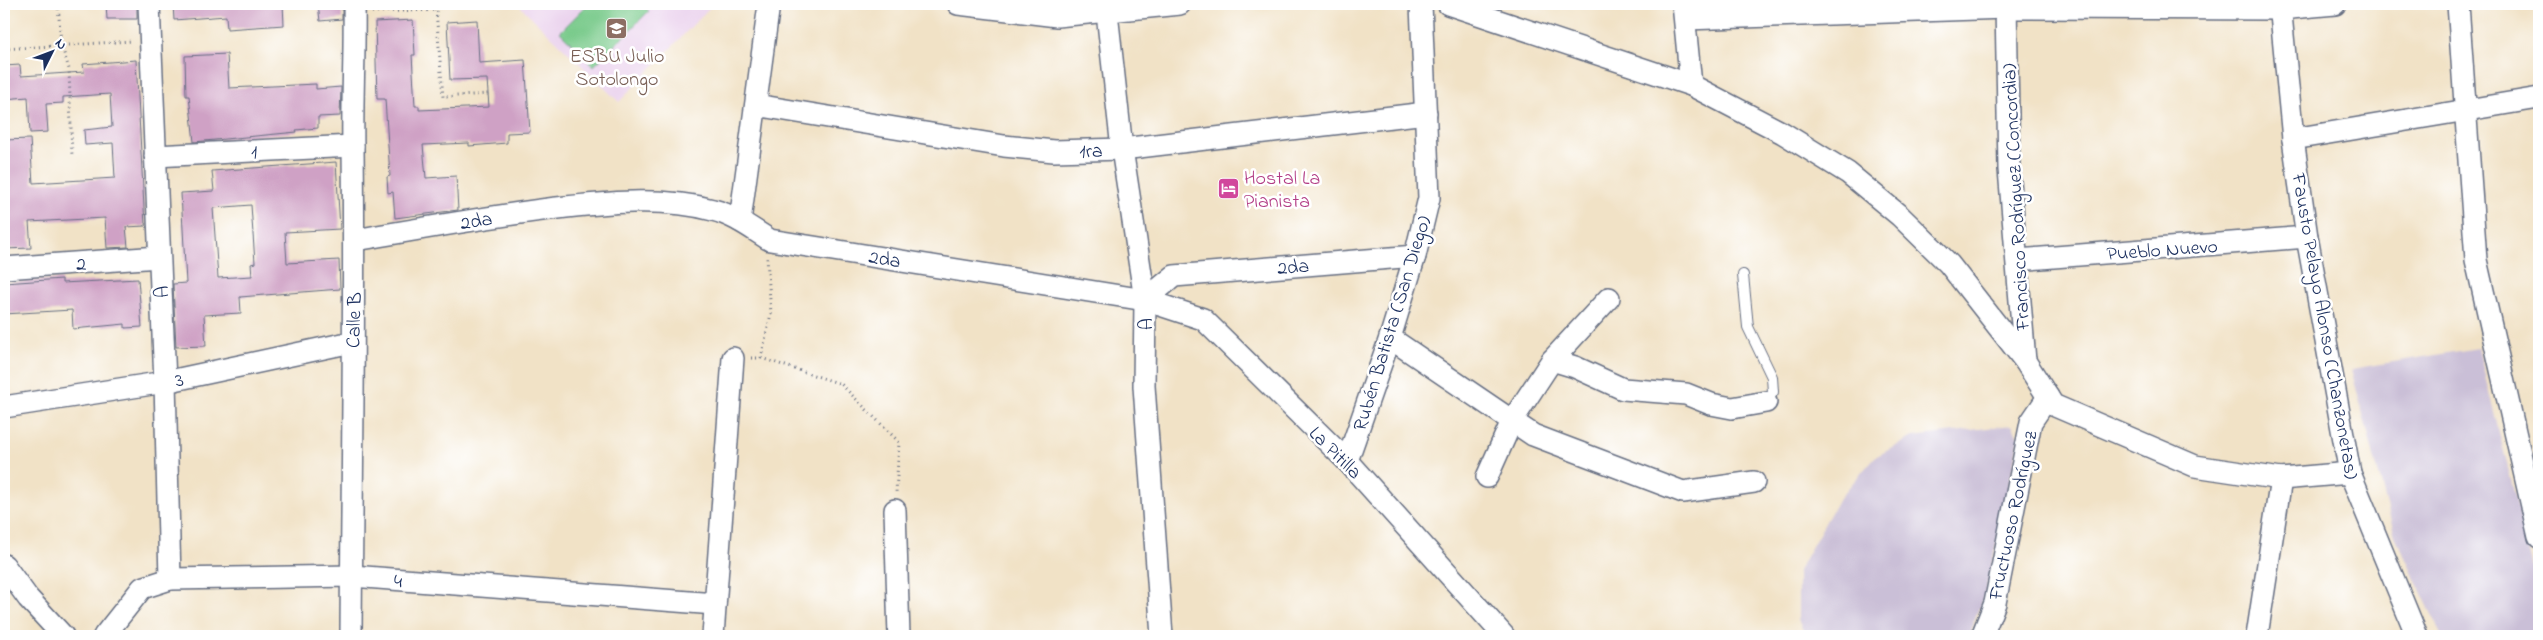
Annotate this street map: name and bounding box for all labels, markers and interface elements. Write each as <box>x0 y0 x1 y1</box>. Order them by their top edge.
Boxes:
school or university icon: ESBU Julio Sotolongo <box>605 17 629 41</box>
north arrow <box>28 28 78 78</box>
text: N <box>50 34 72 55</box>
place label: ESBU Julio Sotolongo <box>570 43 664 96</box>
street label: Francisco Rodríguez (Concordia) <box>1996 63 2040 332</box>
street label: 1ra <box>1079 138 1103 167</box>
street label: 1 <box>250 139 258 168</box>
place label: Hostal La Pianista <box>1244 165 1320 217</box>
street label: Fausto Pelayo Alonso (Chanzonetas) <box>2282 170 2365 482</box>
hotel icon: Hostal La Pianista <box>1216 176 1240 200</box>
street label: 2da <box>458 206 494 239</box>
street label: Rubén Batista (San Diego) <box>1347 212 1441 435</box>
street label: Pueblo Nuevo <box>2106 233 2219 270</box>
street label: 2da <box>867 244 903 277</box>
street label: 2 <box>75 251 87 280</box>
street label: 2da <box>1276 253 1310 284</box>
street label: A <box>149 285 178 299</box>
street label: Calle B <box>340 292 371 349</box>
street label: A <box>1133 318 1162 330</box>
street label: 3 <box>172 366 187 396</box>
street label: La Pitilla <box>1301 421 1367 487</box>
street label: Fructuoso Rodríguez <box>1982 428 2048 604</box>
street label: 4 <box>393 568 403 597</box>

